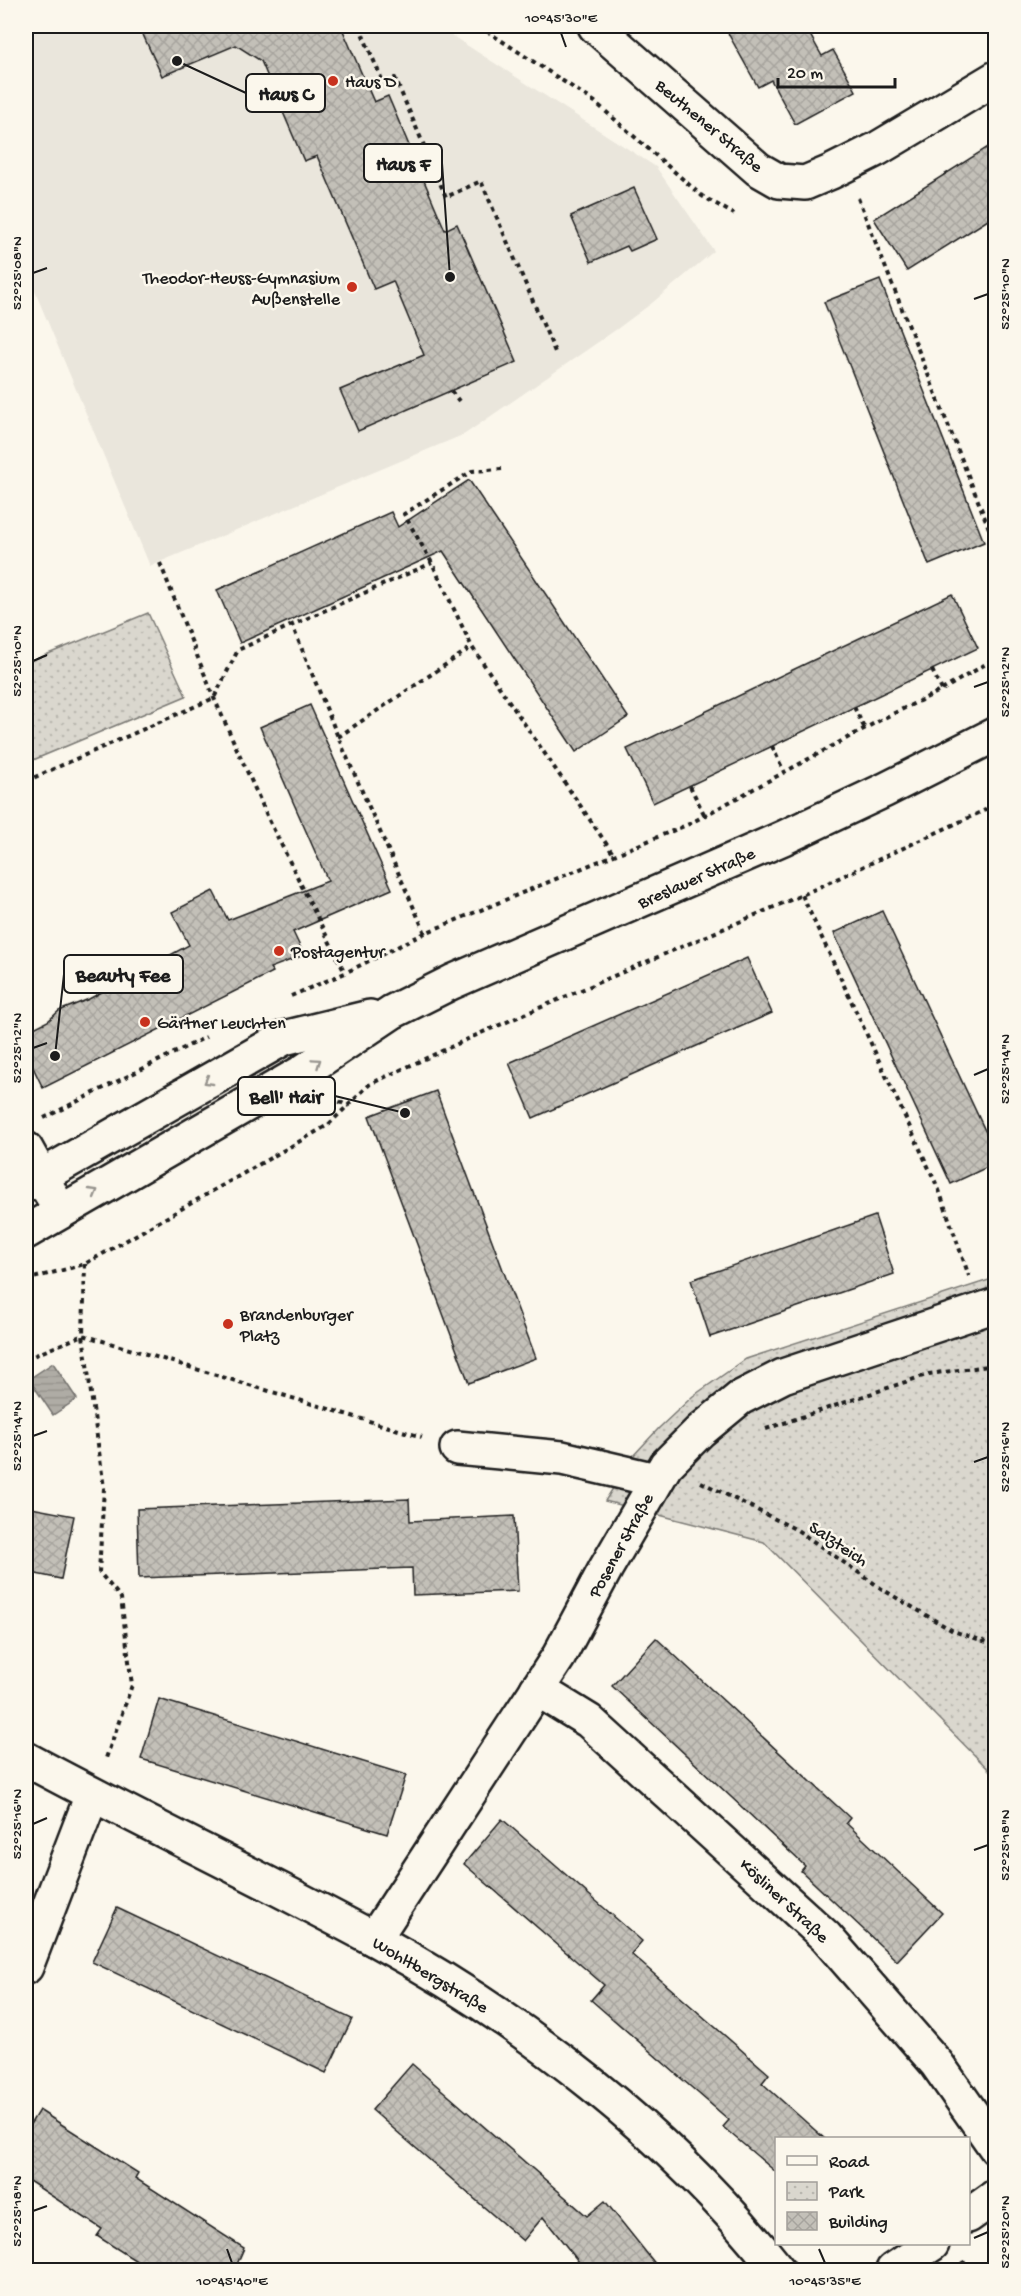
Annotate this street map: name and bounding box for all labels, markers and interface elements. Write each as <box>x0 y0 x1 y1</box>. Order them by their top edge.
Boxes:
text: 10°45'30"E <box>524 10 598 28</box>
scale bar <box>778 51 895 89</box>
text: 20 m <box>787 64 823 85</box>
place label: Haus D <box>345 73 397 94</box>
callout: Haus C <box>246 74 325 112</box>
marker: Haus D <box>326 74 340 88</box>
street label: Beuthener Straße <box>650 75 767 178</box>
text: Haus C <box>259 85 316 108</box>
callout: Haus F <box>364 144 442 182</box>
text: Haus F <box>376 155 432 178</box>
text: 52°25'08"N <box>9 236 27 310</box>
text: 52°25'10"N <box>997 258 1015 330</box>
place label: Theodor-Heuss-Gymnasium Außenstelle <box>142 269 341 311</box>
marker: Theodor-Heuss-Gymnasium Außenstelle <box>345 280 359 294</box>
text: 52°25'10"N <box>9 625 27 697</box>
text: 52°25'12"N <box>997 647 1015 717</box>
street label: Breslauer Straße <box>634 844 760 915</box>
place label: Postagentur <box>290 943 386 964</box>
marker: Postagentur <box>272 944 286 958</box>
callout: Beauty Fee <box>64 955 183 993</box>
text: Beauty Fee <box>75 966 171 989</box>
text: 52°25'12"N <box>9 1013 27 1083</box>
place label: Gärtner Leuchten <box>157 1014 286 1035</box>
marker: Gärtner Leuchten <box>138 1015 152 1029</box>
text: 52°25'14"N <box>997 1034 1015 1104</box>
one-way arrow <box>311 1058 321 1070</box>
one-way arrow <box>204 1073 214 1085</box>
callout: Bell' Hair <box>238 1077 335 1115</box>
text: Bell' Hair <box>248 1088 324 1111</box>
one-way arrow <box>88 1188 98 1199</box>
place label: Brandenburger Platz <box>239 1306 354 1348</box>
marker: Brandenburger Platz <box>221 1317 235 1331</box>
text: 52°25'14"N <box>9 1401 27 1471</box>
text: 52°25'16"N <box>997 1421 1015 1492</box>
street label: Posener Straße <box>584 1490 660 1603</box>
street label: Salzteich <box>804 1518 871 1573</box>
text: 52°25'16"N <box>9 1788 27 1859</box>
text: 52°25'18"N <box>997 1809 1015 1881</box>
street label: Kösliner Straße <box>734 1855 833 1949</box>
street label: Wohltbergstraße <box>368 1933 492 2019</box>
legend <box>775 2137 970 2245</box>
text: Road <box>829 2153 870 2174</box>
text: 52°25'18"N <box>9 2175 27 2247</box>
text: Park <box>828 2183 865 2204</box>
text: 52°25'20"N <box>997 2195 1015 2268</box>
text: Building <box>828 2213 888 2234</box>
text: 10°45'40"E <box>195 2273 268 2291</box>
text: 10°45'35"E <box>788 2273 861 2291</box>

